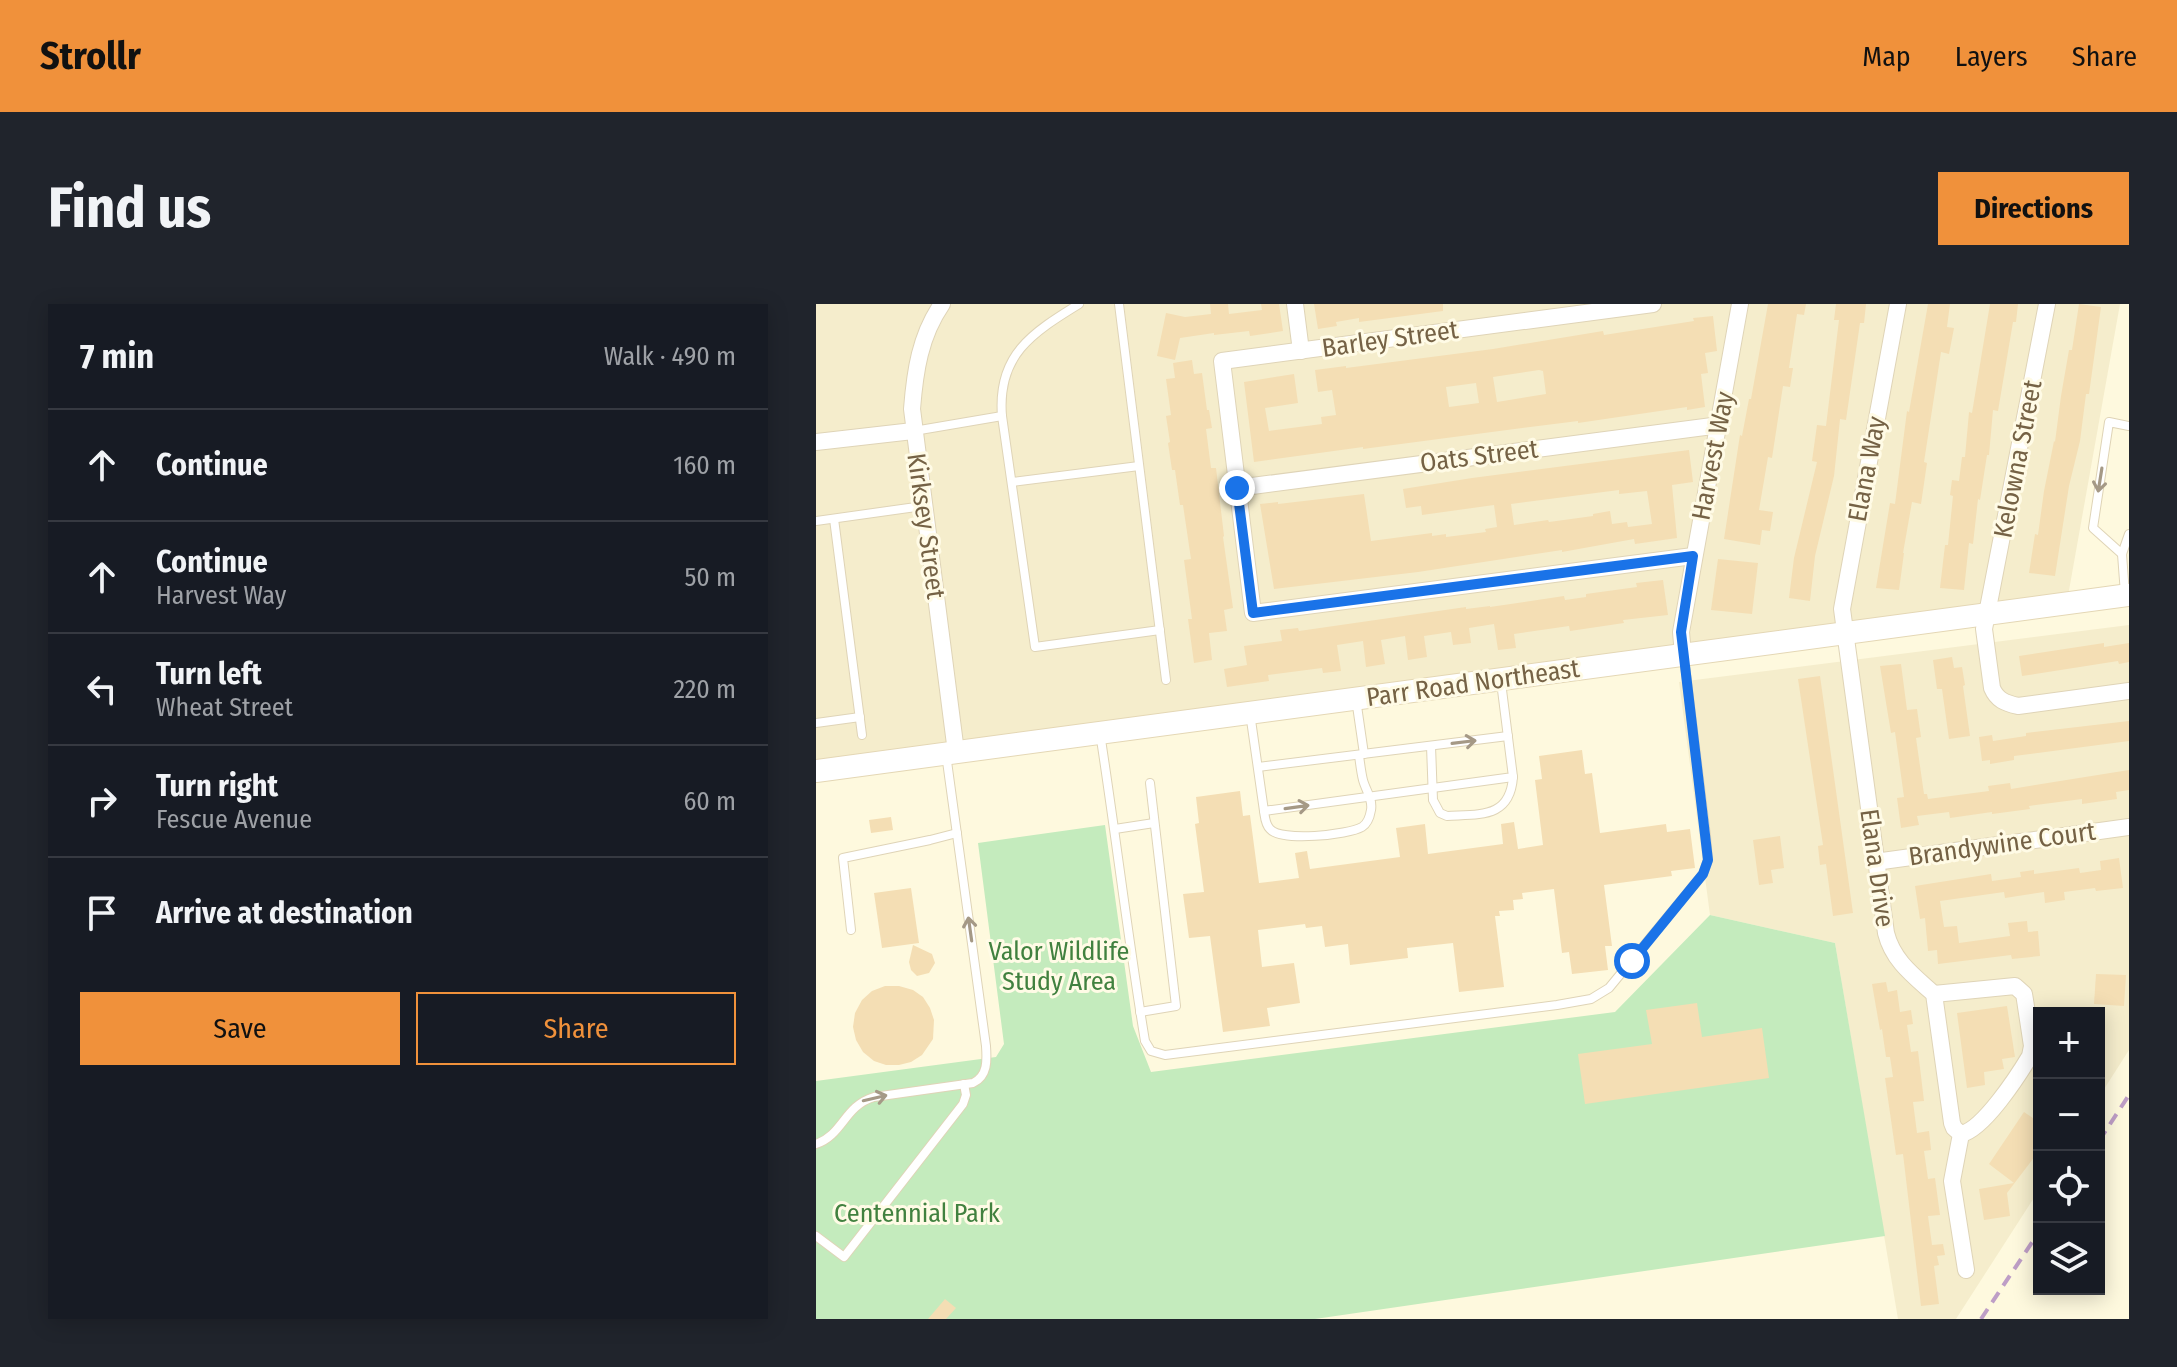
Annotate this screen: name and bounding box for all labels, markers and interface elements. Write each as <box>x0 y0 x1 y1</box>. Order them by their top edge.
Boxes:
text: Strollr <box>40 33 141 79</box>
text: Map <box>1862 40 1911 73</box>
text: Layers <box>1955 40 2028 73</box>
text: Share <box>2072 40 2137 73</box>
button: Directions <box>1938 172 2129 245</box>
text: Find us <box>48 175 211 242</box>
street label: Barley Street <box>1320 314 1461 364</box>
text: 7 min <box>80 336 154 377</box>
text: Walk · 490 m <box>604 341 736 372</box>
street label: Kelowna Street <box>1988 377 2049 541</box>
street label: Harvest Way <box>1685 389 1741 523</box>
street label: Elana Way <box>1842 413 1892 524</box>
street label: Oats Street <box>1418 433 1540 479</box>
icon: ahead <box>80 443 124 487</box>
text: Continue <box>156 447 268 483</box>
text: 160 m <box>673 450 736 481</box>
street label: Kirksey Street <box>900 451 952 601</box>
one-way arrow <box>2092 467 2107 492</box>
route end <box>1219 470 1255 506</box>
text: Continue <box>156 544 268 580</box>
icon: ahead <box>80 555 124 599</box>
text: 50 m <box>684 562 736 593</box>
text: Harvest Way <box>156 580 286 611</box>
street label: Parr Road Northeast <box>1365 653 1582 713</box>
text: Turn left <box>156 656 262 692</box>
icon: left <box>80 667 124 711</box>
text: 220 m <box>673 674 736 705</box>
text: Wheat Street <box>156 692 293 723</box>
one-way arrow <box>1450 734 1477 749</box>
text: Turn right <box>156 768 278 804</box>
icon: right <box>80 779 124 823</box>
text: 60 m <box>683 786 736 817</box>
one-way arrow <box>1284 799 1309 814</box>
text: Fescue Avenue <box>156 804 312 835</box>
street label: Elana Drive <box>1853 807 1901 929</box>
street label: Brandywine Court <box>1907 815 2098 872</box>
icon: arrive <box>80 891 124 935</box>
text: Arrive at destination <box>156 895 413 931</box>
one-way arrow <box>962 917 977 942</box>
park label: Valor Wildlife Study Area <box>989 936 1129 997</box>
route start <box>1614 943 1650 979</box>
button: Save <box>80 992 400 1065</box>
button: Share <box>416 992 736 1065</box>
map controls <box>2033 1007 2105 1295</box>
button: + <box>2033 1007 2105 1079</box>
button: − <box>2033 1079 2105 1151</box>
one-way arrow <box>861 1089 887 1104</box>
button: locate <box>2033 1151 2105 1223</box>
park label: Centennial Park <box>834 1198 1001 1229</box>
button: layers <box>2033 1223 2105 1295</box>

